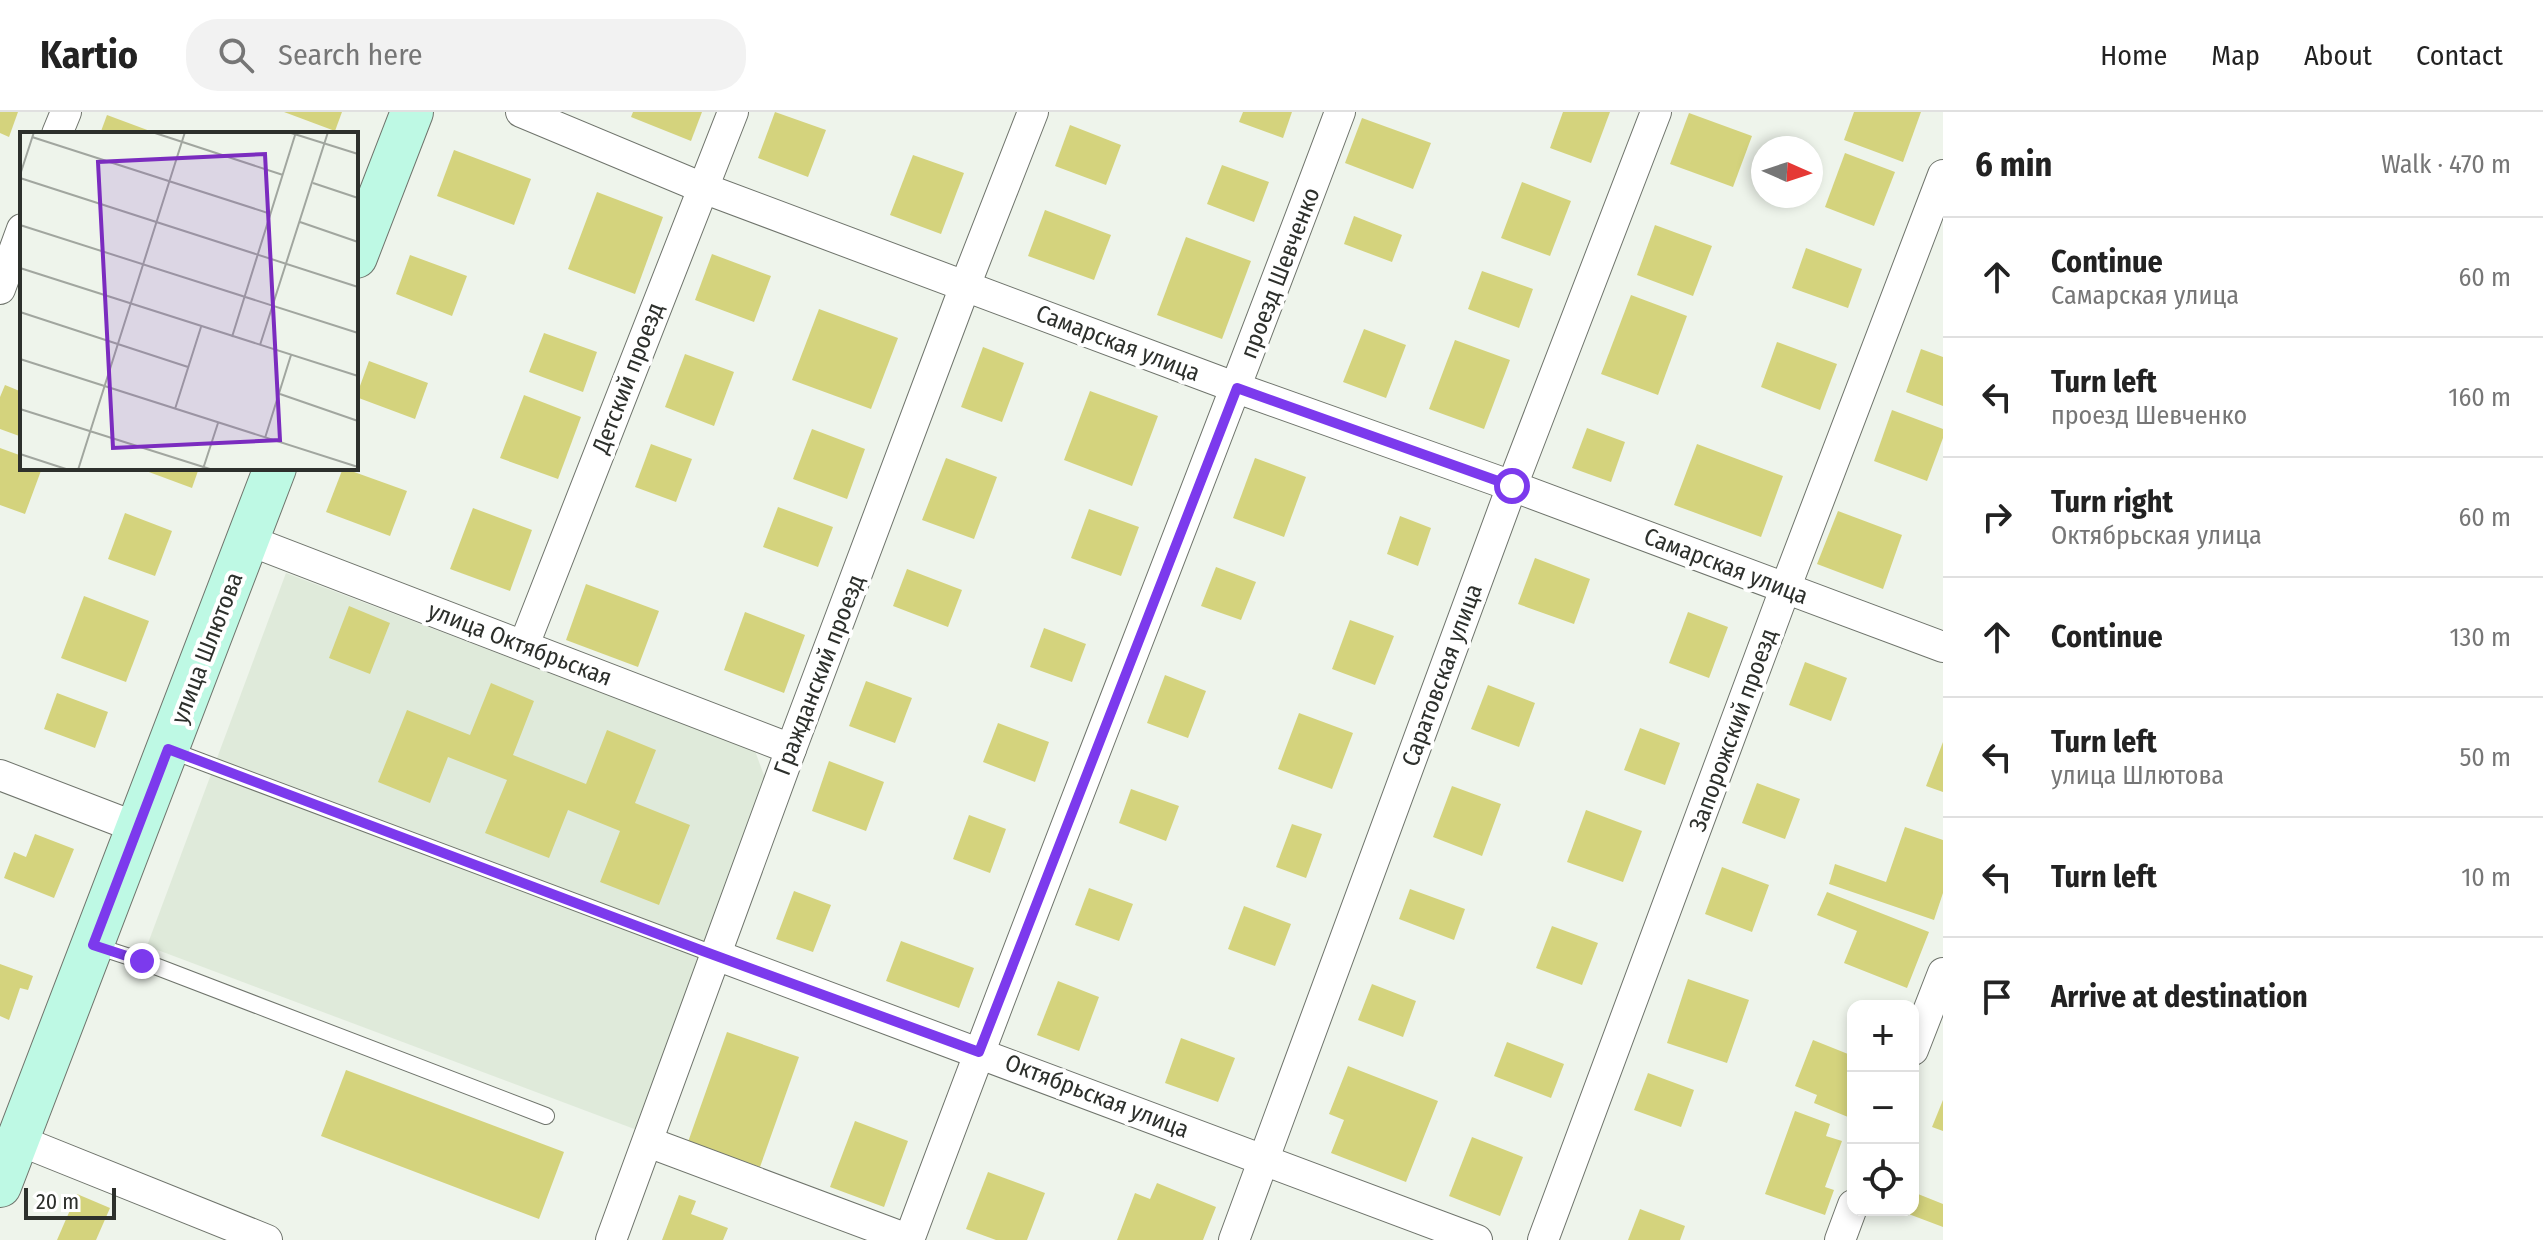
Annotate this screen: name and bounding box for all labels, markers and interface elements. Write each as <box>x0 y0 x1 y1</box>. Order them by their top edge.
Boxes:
search box <box>186 19 746 91</box>
text: Kartio <box>40 32 138 78</box>
icon: search <box>214 33 258 77</box>
text: Search here <box>278 37 423 73</box>
text: Home <box>2100 39 2167 72</box>
text: Map <box>2211 39 2260 72</box>
text: About <box>2304 39 2372 72</box>
text: Contact <box>2416 39 2503 72</box>
inset map <box>20 132 358 470</box>
north arrow <box>1751 136 1823 208</box>
text: 6 min <box>1975 144 2052 185</box>
text: Walk · 470 m <box>2381 149 2511 180</box>
street label: проезд Шевченко <box>1234 183 1326 363</box>
text: Continue <box>2051 244 2163 280</box>
icon: ahead <box>1975 255 2019 299</box>
text: 60 m <box>2458 262 2511 293</box>
text: Самарская улица <box>2051 280 2239 311</box>
street label: Детский проезд <box>586 299 670 458</box>
street label: Самарская улица <box>1032 299 1204 387</box>
text: Turn left <box>2051 364 2157 400</box>
icon: left <box>1975 375 2019 419</box>
text: 160 m <box>2448 382 2511 413</box>
text: проезд Шевченко <box>2051 400 2247 431</box>
route start <box>1494 468 1530 504</box>
text: Turn right <box>2051 484 2173 520</box>
icon: right <box>1975 495 2019 539</box>
text: 60 m <box>2458 502 2511 533</box>
text: Октябрьская улица <box>2051 520 2262 551</box>
street label: Самарская улица <box>1640 522 1812 610</box>
street label: улица Шлютова <box>165 568 249 728</box>
street label: Гражданский проезд <box>768 571 870 779</box>
street label: Саратовская улица <box>1396 580 1488 770</box>
street label: улица Октябрьская <box>424 596 616 692</box>
icon: ahead <box>1975 615 2019 659</box>
text: Continue <box>2051 619 2163 655</box>
text: 130 m <box>2449 622 2511 653</box>
street label: Запорожский проезд <box>1683 625 1783 835</box>
text: Turn left <box>2051 724 2157 760</box>
icon: left <box>1975 735 2019 779</box>
text: 50 m <box>2459 742 2511 773</box>
text: улица Шлютова <box>2051 760 2224 791</box>
icon: left <box>1975 855 2019 899</box>
text: Turn left <box>2051 859 2157 895</box>
text: 10 m <box>2461 862 2511 893</box>
route end <box>124 943 160 979</box>
icon: arrive <box>1975 975 2019 1019</box>
text: Arrive at destination <box>2051 979 2308 1015</box>
map controls <box>1847 1000 1919 1216</box>
button: + <box>1847 1000 1919 1072</box>
street label: Октябрьская улица <box>1001 1048 1193 1144</box>
button: − <box>1847 1072 1919 1144</box>
button: locate <box>1847 1144 1919 1216</box>
scale bar <box>24 1184 116 1220</box>
text: 20 m <box>36 1188 79 1215</box>

